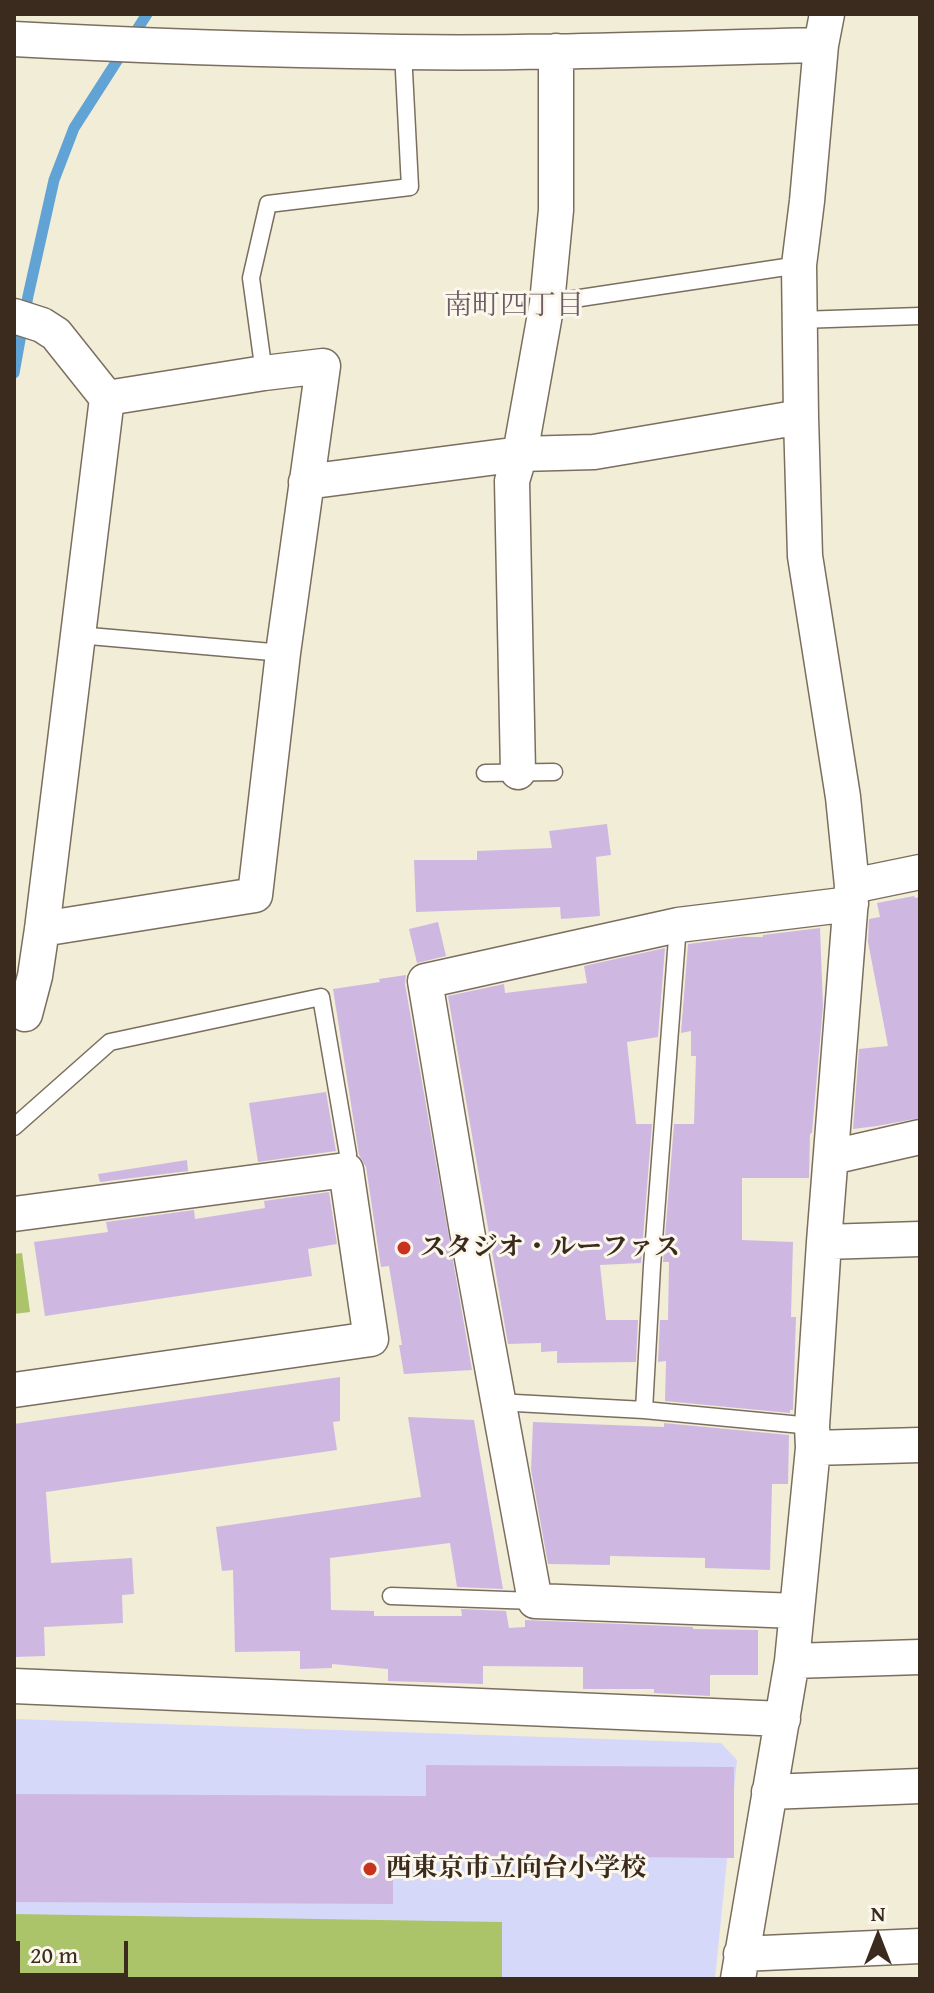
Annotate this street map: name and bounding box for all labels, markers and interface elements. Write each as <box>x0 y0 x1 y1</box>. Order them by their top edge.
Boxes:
district label: 南町四丁目 <box>444 290 584 324</box>
place label: スタジオ・ルーファス <box>420 1232 680 1264</box>
marker: スタジオ・ルーファス <box>395 1239 413 1257</box>
place label: 西東京市立向台小学校 <box>386 1853 646 1885</box>
marker: 西東京市立向台小学校 <box>361 1860 379 1878</box>
north arrow <box>838 1897 918 1977</box>
text: N <box>871 1897 885 1929</box>
scale bar <box>20 1925 132 1975</box>
text: 20 m <box>30 1937 78 1972</box>

